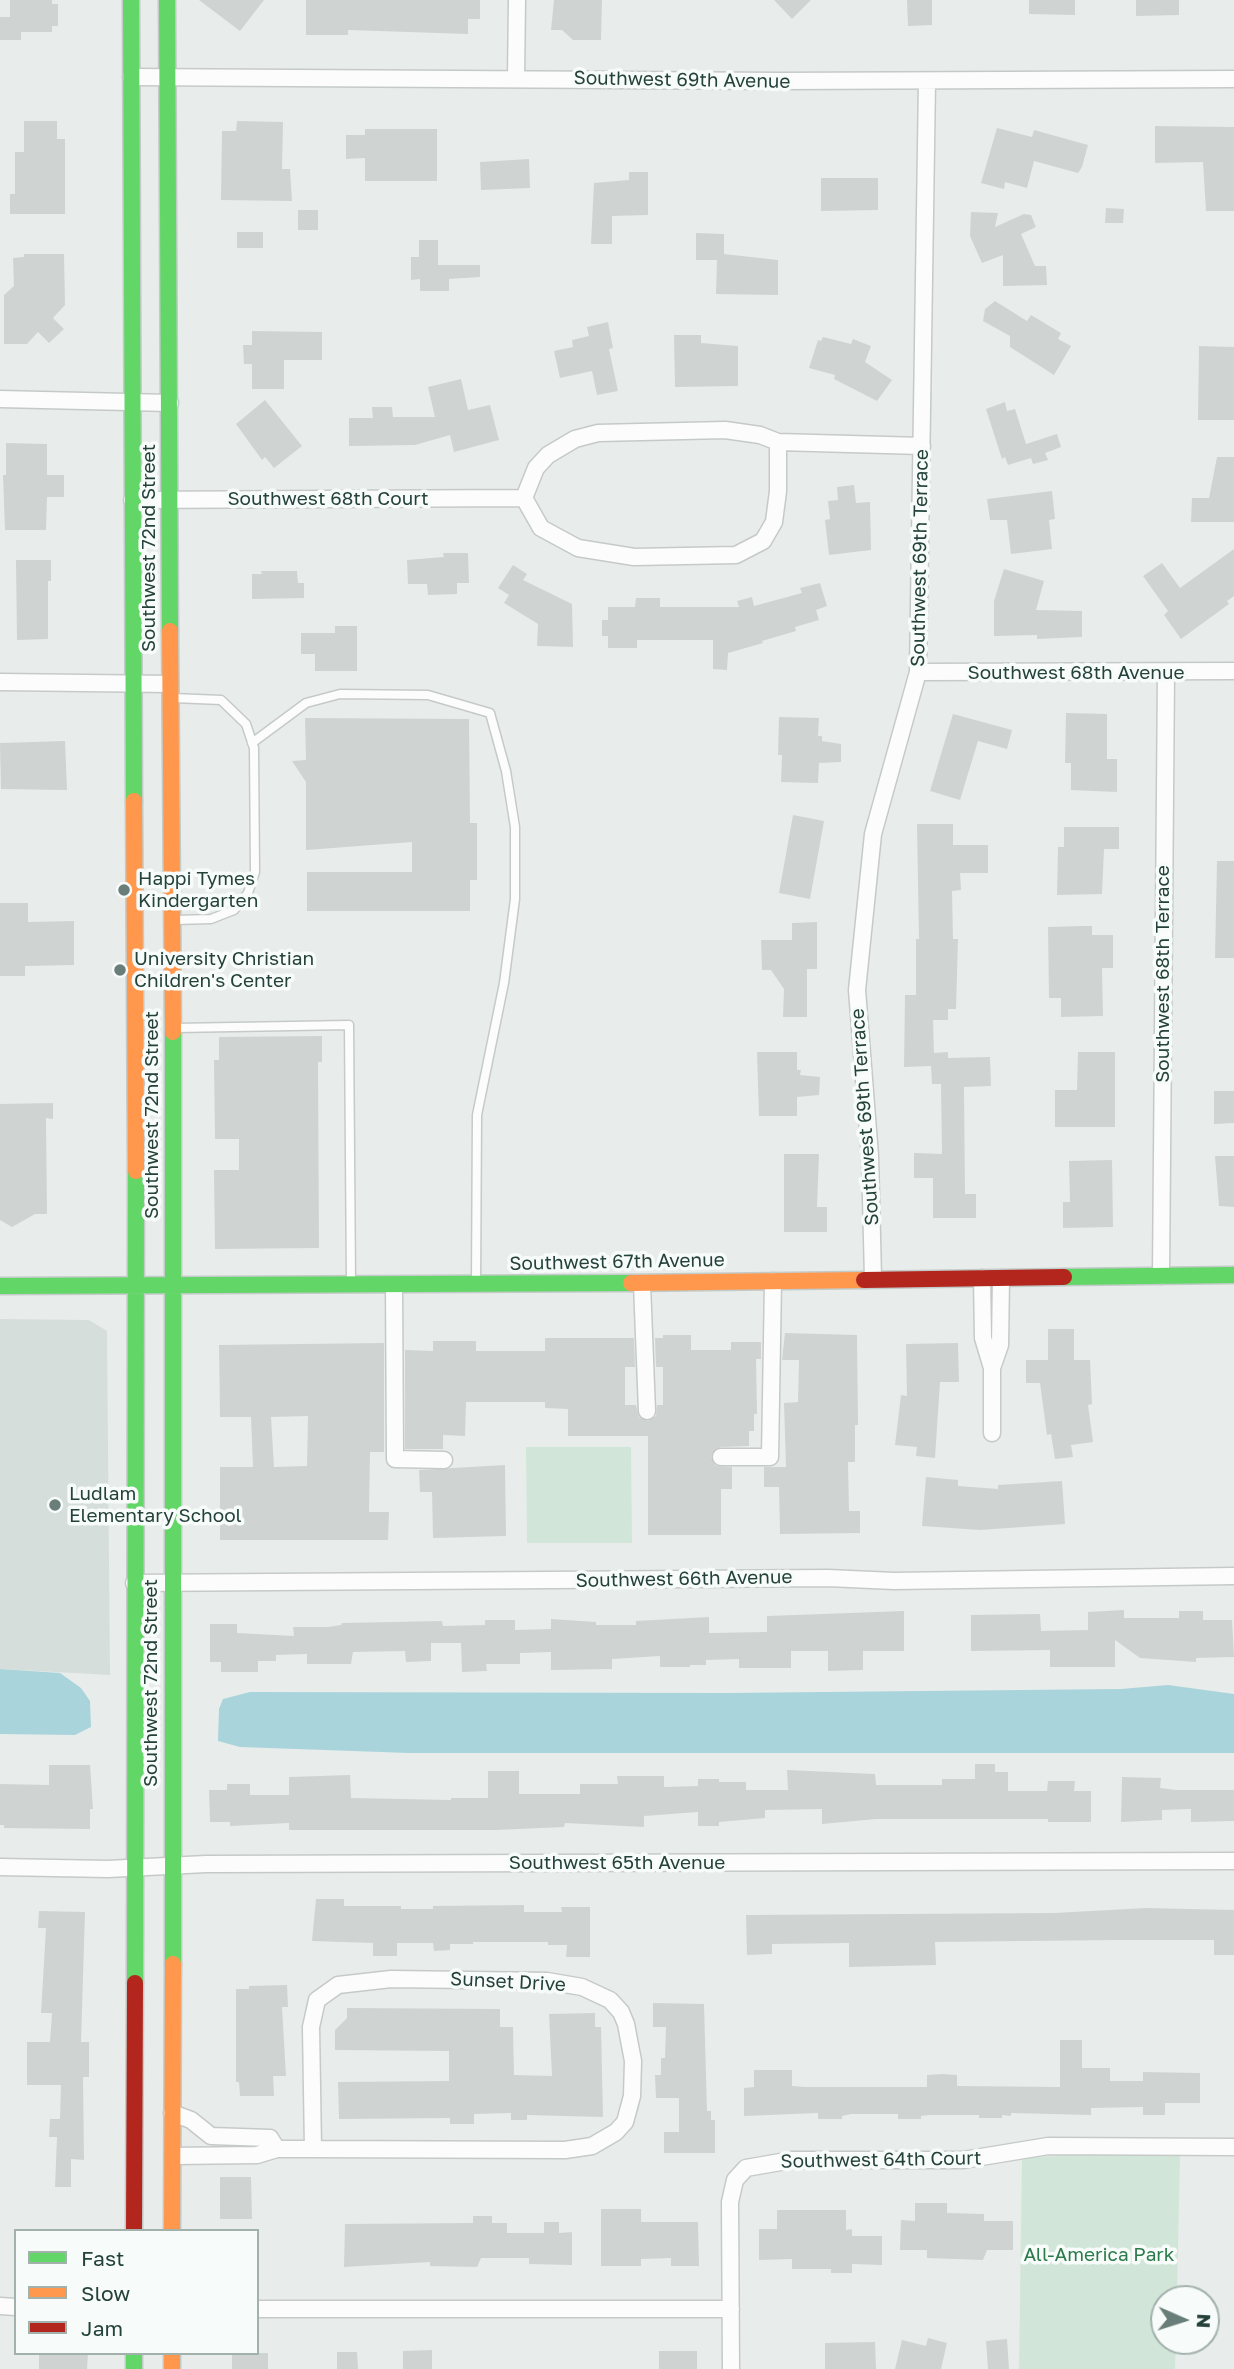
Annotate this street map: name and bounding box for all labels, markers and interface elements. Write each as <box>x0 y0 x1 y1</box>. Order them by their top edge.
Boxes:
street label: Southwest 69th Avenue <box>573 67 791 93</box>
street label: Southwest 72nd Street <box>138 444 160 652</box>
street label: Southwest 69th Terrace <box>907 449 933 667</box>
street label: Southwest 68th Court <box>227 488 429 510</box>
street label: Southwest 68th Avenue <box>968 662 1184 684</box>
street label: Southwest 68th Terrace <box>1152 865 1174 1083</box>
place label: Happi Tymes Kindergarten <box>138 868 258 912</box>
marker: Happi Tymes Kindergarten <box>116 882 132 898</box>
place label: University Christian Children's Center <box>134 948 314 992</box>
marker: University Christian Children's Center <box>112 962 128 978</box>
street label: Southwest 69th Terrace <box>846 1008 884 1226</box>
street label: Southwest 72nd Street <box>141 1011 163 1219</box>
street label: Southwest 67th Avenue <box>509 1249 725 1275</box>
place label: Ludlam Elementary School <box>69 1483 242 1527</box>
marker: Ludlam Elementary School <box>47 1497 63 1513</box>
street label: Southwest 66th Avenue <box>575 1566 793 1592</box>
street label: Southwest 72nd Street <box>140 1579 162 1787</box>
street label: Southwest 65th Avenue <box>509 1852 725 1874</box>
street label: Sunset Drive <box>450 1968 566 1996</box>
street label: Southwest 64th Court <box>780 2147 982 2173</box>
legend <box>14 2229 259 2355</box>
park label: All-America Park <box>1023 2244 1175 2266</box>
text: Fast <box>81 2245 124 2271</box>
text: Slow <box>81 2280 130 2306</box>
north arrow <box>1150 2285 1220 2355</box>
text: N <box>1193 2313 1216 2329</box>
text: Jam <box>81 2315 123 2341</box>

